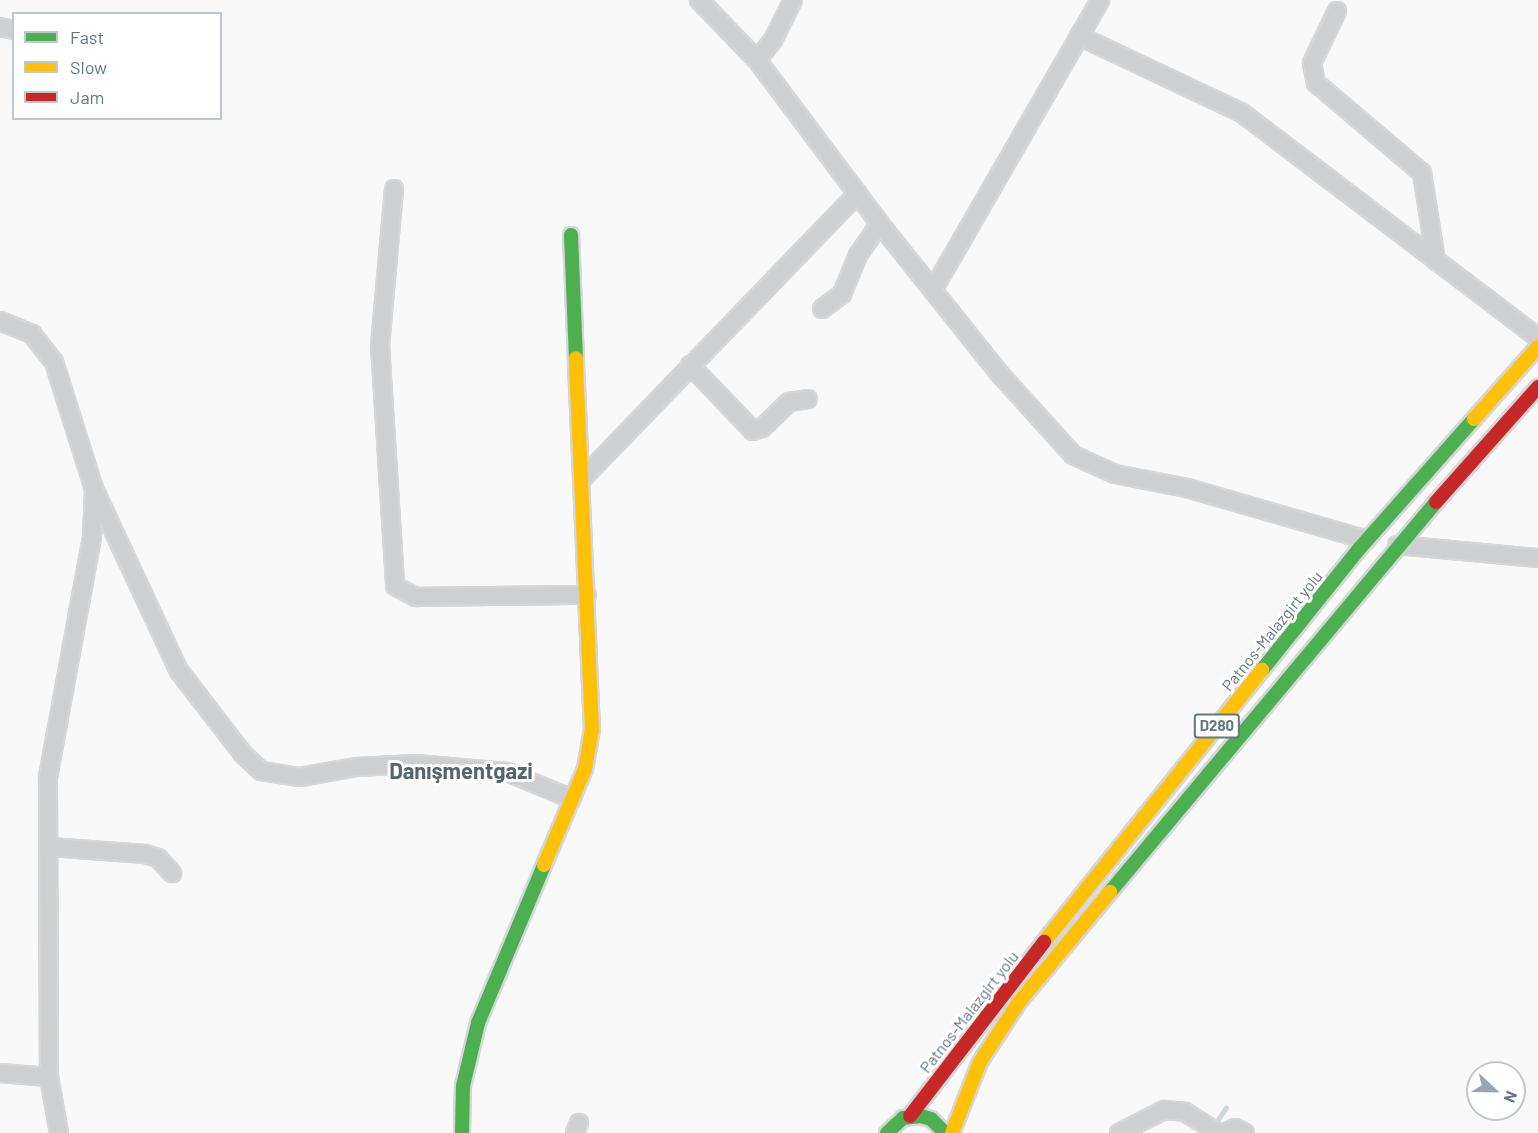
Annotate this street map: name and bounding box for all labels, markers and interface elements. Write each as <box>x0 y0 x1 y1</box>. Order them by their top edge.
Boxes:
legend <box>12 12 222 120</box>
text: Fast <box>70 26 104 48</box>
text: Slow <box>70 56 107 78</box>
text: Jam <box>70 86 104 108</box>
street label: Patnos-Malazgirt yolu <box>1218 567 1326 695</box>
road number: D280 <box>1193 714 1241 738</box>
district label: Danışmentgazi <box>389 758 533 784</box>
street label: Patnos-Malazgirt yolu <box>916 947 1022 1077</box>
north arrow <box>1466 1061 1526 1121</box>
text: N <box>1501 1089 1522 1106</box>

